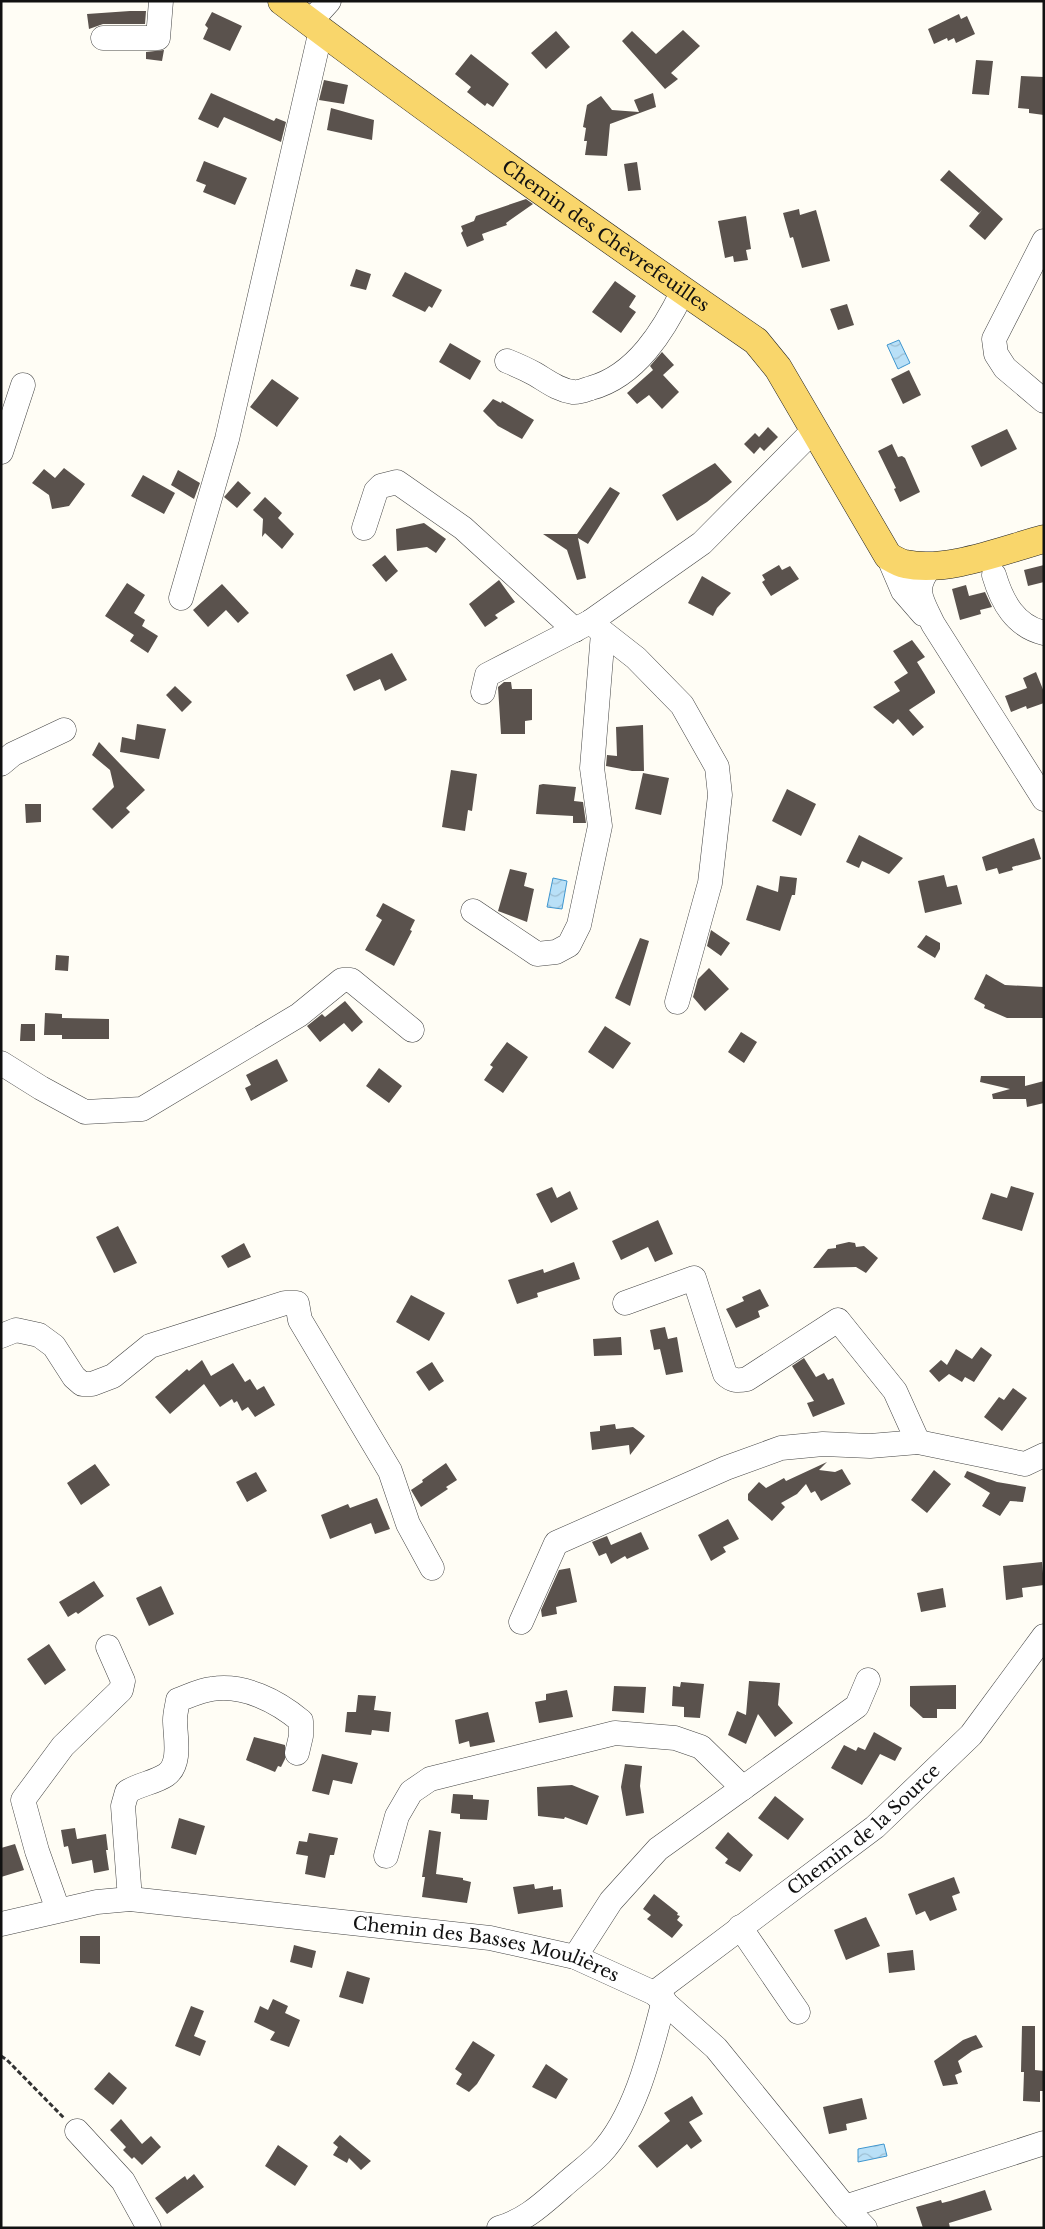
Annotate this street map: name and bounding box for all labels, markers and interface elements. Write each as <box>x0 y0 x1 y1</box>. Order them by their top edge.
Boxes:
street label: Chemin des Chèvrefeuilles <box>498 155 714 317</box>
street label: Chemin de la Source <box>783 1760 945 1900</box>
street label: Chemin des Basses Moulières <box>352 1912 623 1987</box>

